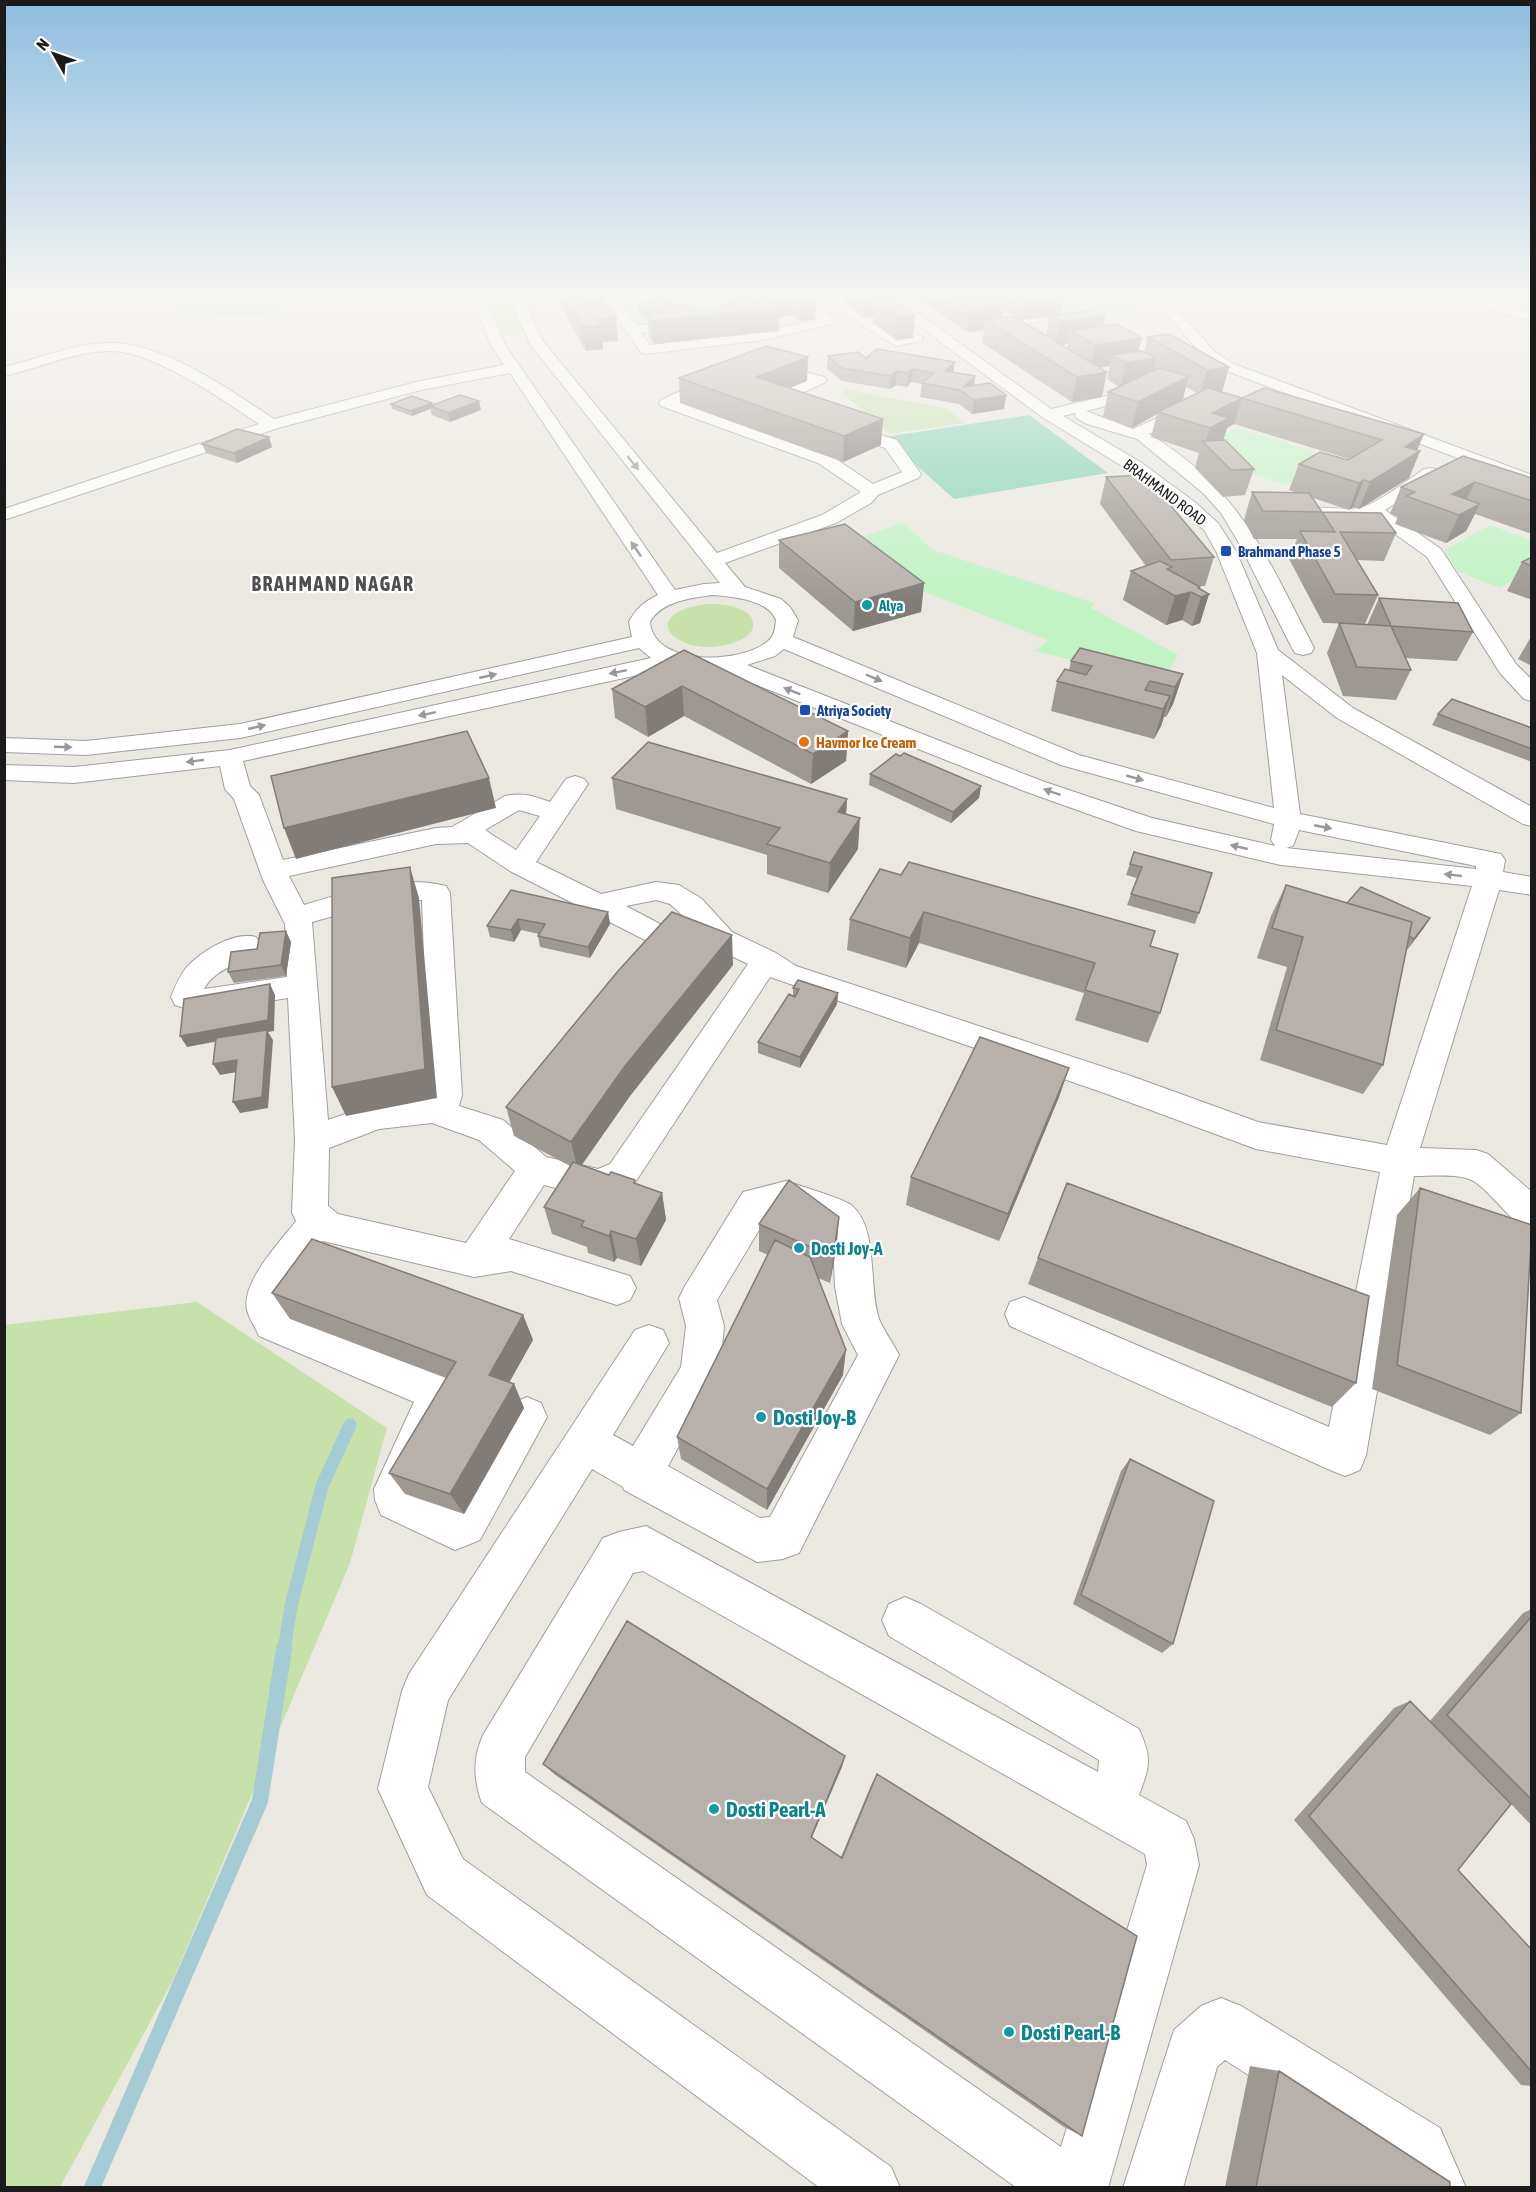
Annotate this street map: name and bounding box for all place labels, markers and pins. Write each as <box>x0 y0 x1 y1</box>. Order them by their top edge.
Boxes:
place label: Brahmand Phase 5 <box>1238 543 1341 560</box>
marker: Brahmand Phase 5 <box>1219 544 1233 558</box>
place label: Alya <box>878 597 903 614</box>
marker: Alya <box>860 598 874 612</box>
place label: Atriya Society <box>816 702 892 719</box>
marker: Atriya Society <box>798 703 812 717</box>
place label: Havmor Ice Cream <box>816 734 916 751</box>
marker: Havmor Ice Cream <box>797 735 811 749</box>
place label: Dosti Joy-A <box>811 1238 883 1259</box>
marker: Dosti Joy-A <box>792 1241 806 1255</box>
place label: Dosti Joy-B <box>773 1405 856 1429</box>
marker: Dosti Joy-B <box>754 1410 768 1424</box>
place label: Dosti Pearl-A <box>726 1797 826 1821</box>
marker: Dosti Pearl-A <box>707 1802 721 1816</box>
place label: Dosti Pearl-B <box>1021 2020 1120 2044</box>
marker: Dosti Pearl-B <box>1002 2025 1016 2039</box>

